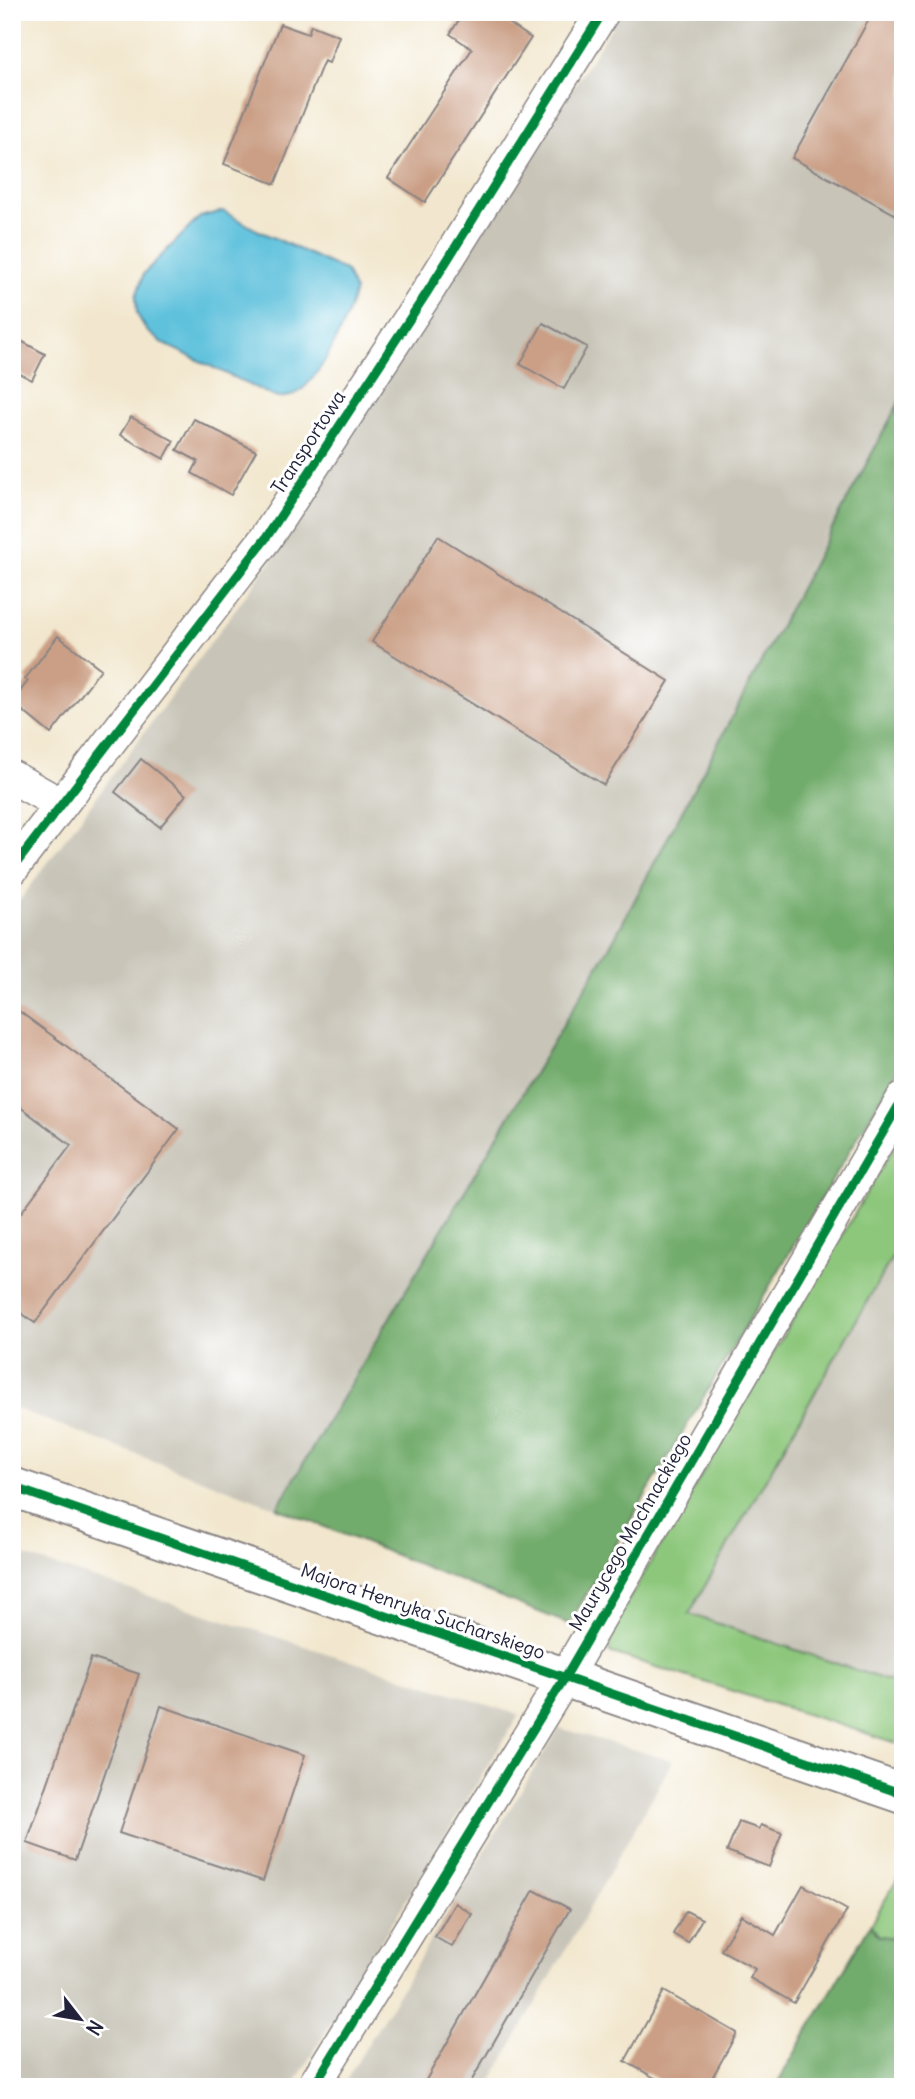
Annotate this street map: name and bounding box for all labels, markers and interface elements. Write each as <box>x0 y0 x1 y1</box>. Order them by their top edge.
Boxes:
street label: Transportowa <box>266 386 350 498</box>
street label: Maurycego Mochnackiego <box>563 1429 697 1635</box>
street label: Majora Henryka Sucharskiego <box>298 1558 548 1664</box>
north arrow <box>46 1983 116 2054</box>
text: N <box>81 2016 108 2040</box>

